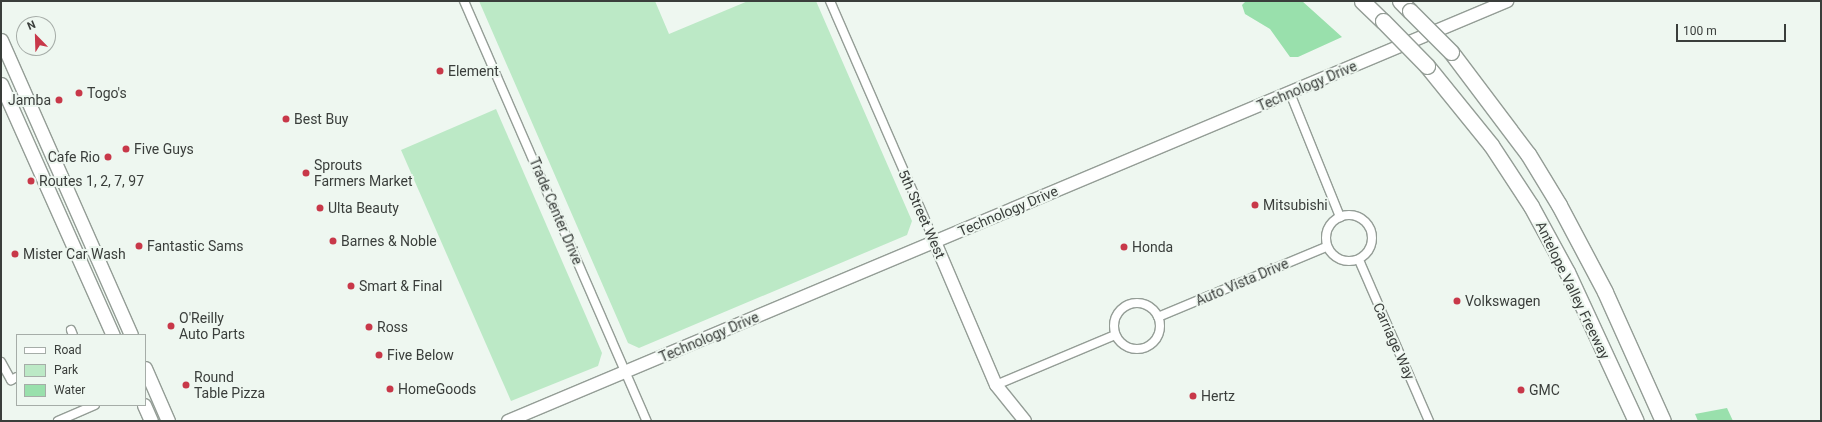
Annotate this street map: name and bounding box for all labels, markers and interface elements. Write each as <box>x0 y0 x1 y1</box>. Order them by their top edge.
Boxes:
north arrow <box>16 16 56 56</box>
scale bar <box>1678 16 1788 42</box>
text: N <box>25 18 38 33</box>
text: 100 m <box>1683 24 1717 38</box>
street label: Technology Drive <box>1255 57 1359 115</box>
place label: Element <box>448 63 499 79</box>
marker: Element <box>435 66 445 76</box>
place label: Togo's <box>87 85 127 101</box>
marker: Togo's <box>74 88 84 98</box>
place label: Jamba <box>8 92 51 108</box>
marker: Jamba <box>54 95 64 105</box>
place label: Best Buy <box>294 111 348 127</box>
marker: Best Buy <box>281 114 291 124</box>
place label: Five Guys <box>134 141 194 157</box>
marker: Five Guys <box>121 144 131 154</box>
place label: Cafe Rio <box>48 149 100 165</box>
marker: Cafe Rio <box>103 152 113 162</box>
street label: Trade Center Drive <box>526 155 586 267</box>
place label: Sprouts Farmers Market <box>314 157 413 190</box>
street label: 5th Street West <box>895 167 949 261</box>
marker: Sprouts Farmers Market <box>301 168 311 178</box>
place label: Routes 1, 2, 7, 97 <box>39 173 144 189</box>
marker: Routes 1, 2, 7, 97 <box>26 176 36 186</box>
street label: Technology Drive <box>956 182 1060 240</box>
place label: Mitsubishi <box>1263 197 1328 213</box>
place label: Ulta Beauty <box>328 200 399 216</box>
marker: Mitsubishi <box>1250 200 1260 210</box>
marker: Ulta Beauty <box>315 203 325 213</box>
street label: Antelope Valley Freeway <box>1532 218 1614 362</box>
place label: Barnes & Noble <box>341 233 437 249</box>
marker: Barnes & Noble <box>328 236 338 246</box>
place label: Fantastic Sams <box>147 238 243 254</box>
place label: Honda <box>1132 239 1173 255</box>
marker: Fantastic Sams <box>134 241 144 251</box>
marker: Honda <box>1119 242 1129 252</box>
place label: Mister Car Wash <box>23 246 126 262</box>
marker: Mister Car Wash <box>10 249 20 259</box>
street label: Auto Vista Drive <box>1193 255 1291 309</box>
place label: Smart & Final <box>359 278 442 294</box>
marker: Smart & Final <box>346 281 356 291</box>
place label: Volkswagen <box>1465 293 1540 309</box>
marker: Volkswagen <box>1452 296 1462 306</box>
street label: Carriage Way <box>1370 300 1418 382</box>
street label: Technology Drive <box>657 308 761 366</box>
place label: O'Reilly Auto Parts <box>179 310 245 342</box>
place label: Ross <box>377 319 408 335</box>
marker: O'Reilly Auto Parts <box>166 321 176 331</box>
marker: Ross <box>364 322 374 332</box>
legend <box>16 334 146 406</box>
text: Road <box>54 343 82 357</box>
place label: Five Below <box>387 347 454 363</box>
marker: Five Below <box>374 350 384 360</box>
text: Park <box>54 363 78 377</box>
place label: Round Table Pizza <box>194 369 265 402</box>
marker: Round Table Pizza <box>181 380 191 390</box>
place label: HomeGoods <box>398 381 476 397</box>
place label: GMC <box>1529 382 1560 398</box>
text: Water <box>54 383 85 397</box>
marker: HomeGoods <box>385 384 395 394</box>
marker: GMC <box>1516 385 1526 395</box>
place label: Hertz <box>1201 388 1235 404</box>
marker: Hertz <box>1188 391 1198 401</box>

